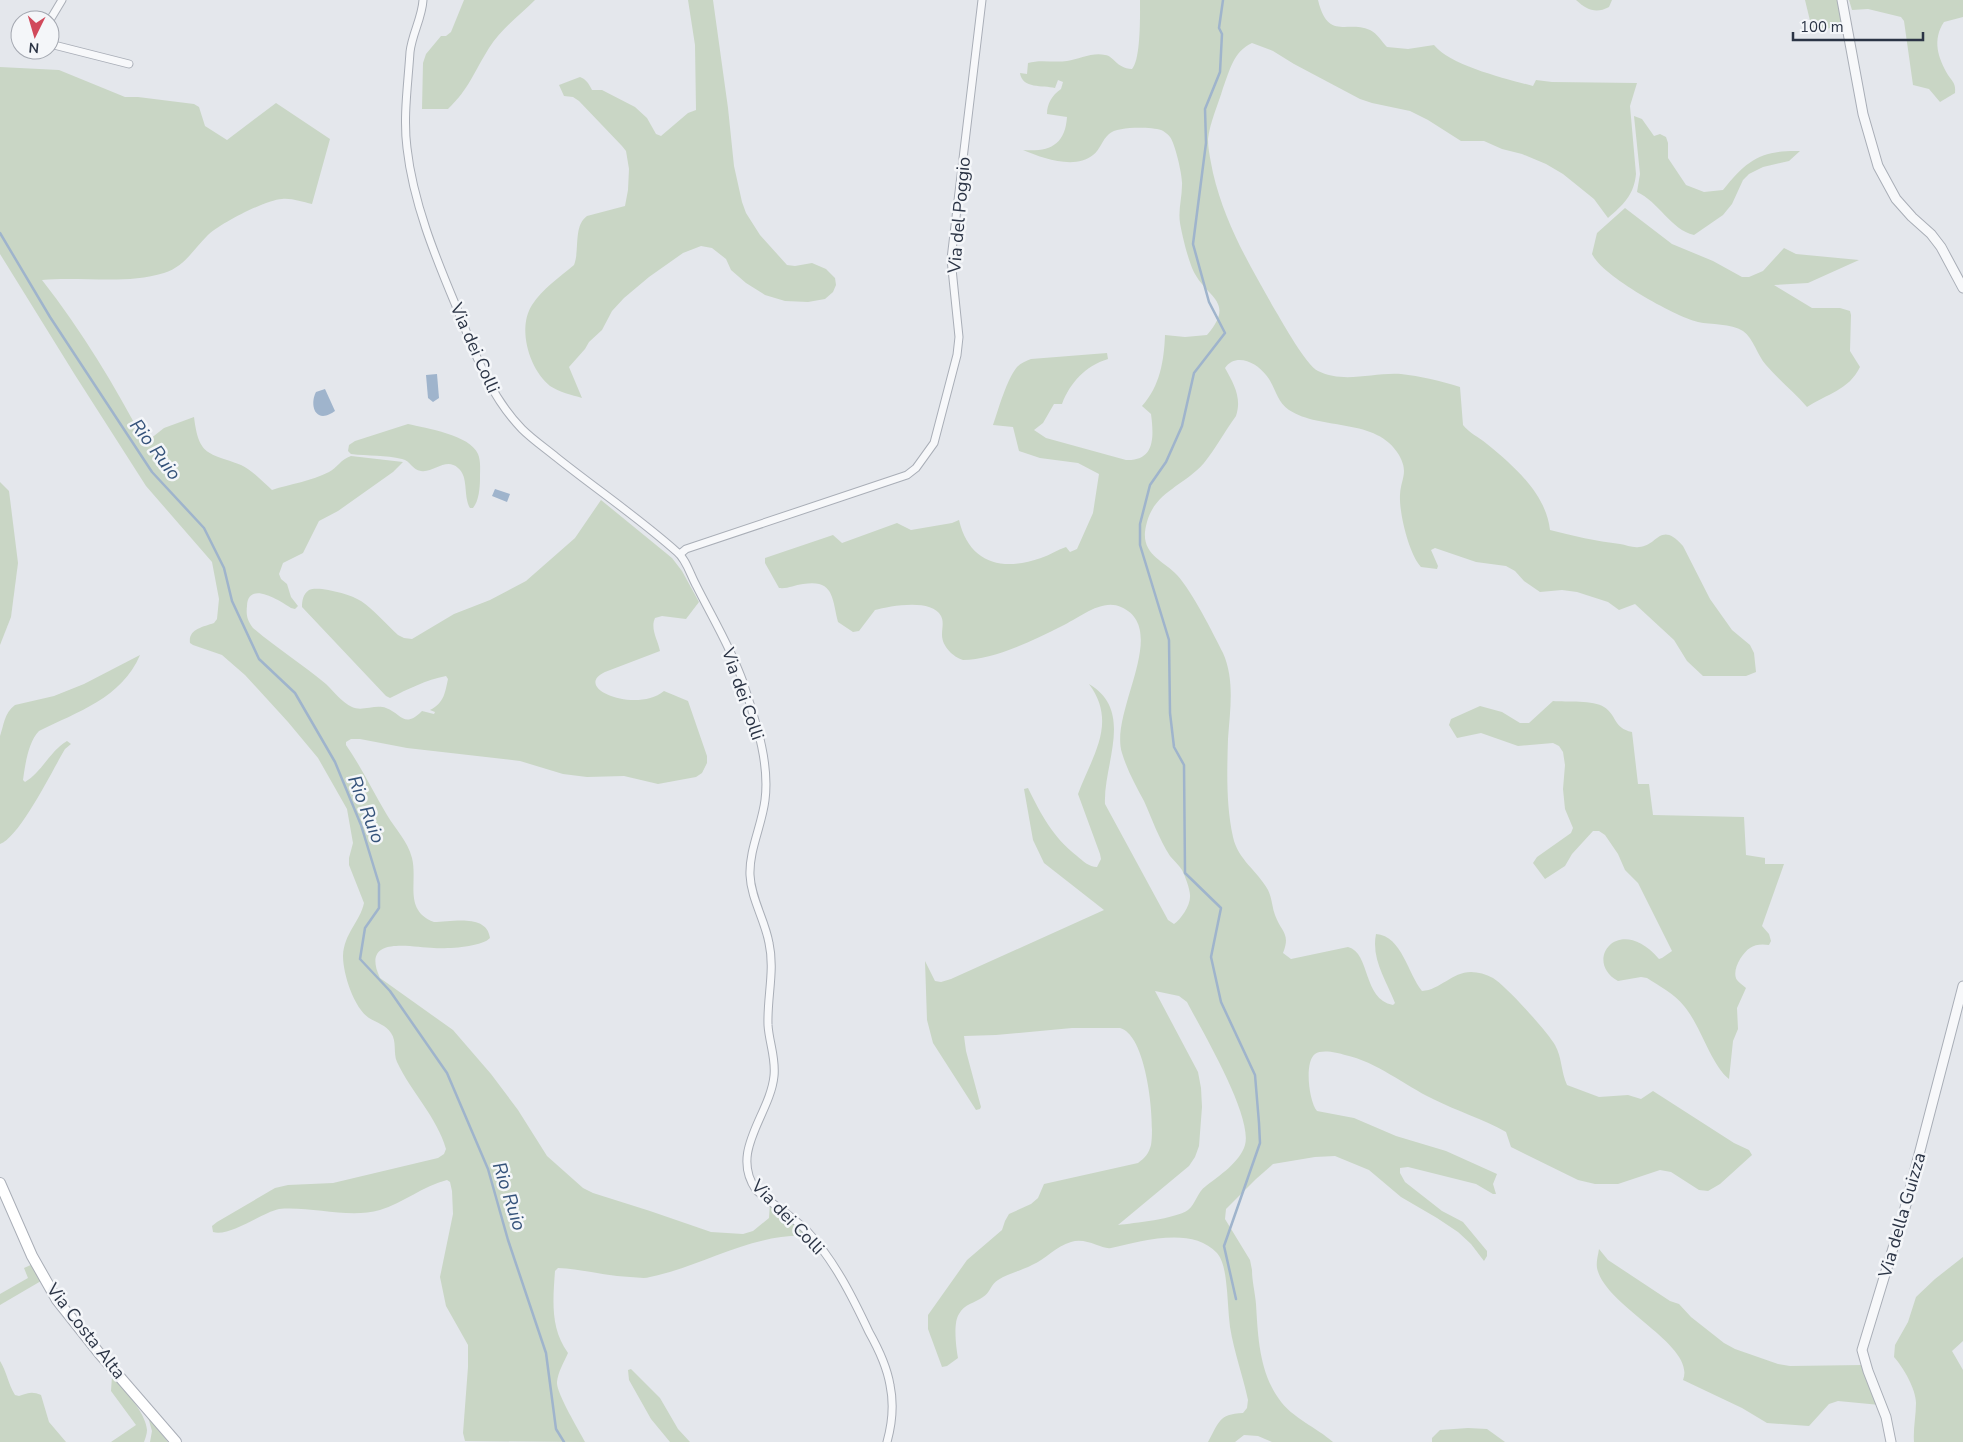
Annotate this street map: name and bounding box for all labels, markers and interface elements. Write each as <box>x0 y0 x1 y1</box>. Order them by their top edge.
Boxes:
north arrow <box>10 10 60 60</box>
scale bar <box>1793 10 1923 42</box>
text: 100 m <box>1800 17 1844 37</box>
text: N <box>28 38 40 57</box>
street label: Via del Poggio <box>942 156 976 275</box>
street label: Via dei Colli <box>444 298 505 397</box>
water label: Rio Ruio <box>123 413 187 486</box>
street label: Via dei Colli <box>716 644 770 743</box>
water label: Rio Ruio <box>341 772 391 847</box>
street label: Via della Guizza <box>1872 1150 1931 1281</box>
water label: Rio Ruio <box>486 1159 532 1234</box>
street label: Via dei Colli <box>745 1173 830 1260</box>
street label: Via Costa Alta <box>40 1277 131 1384</box>

